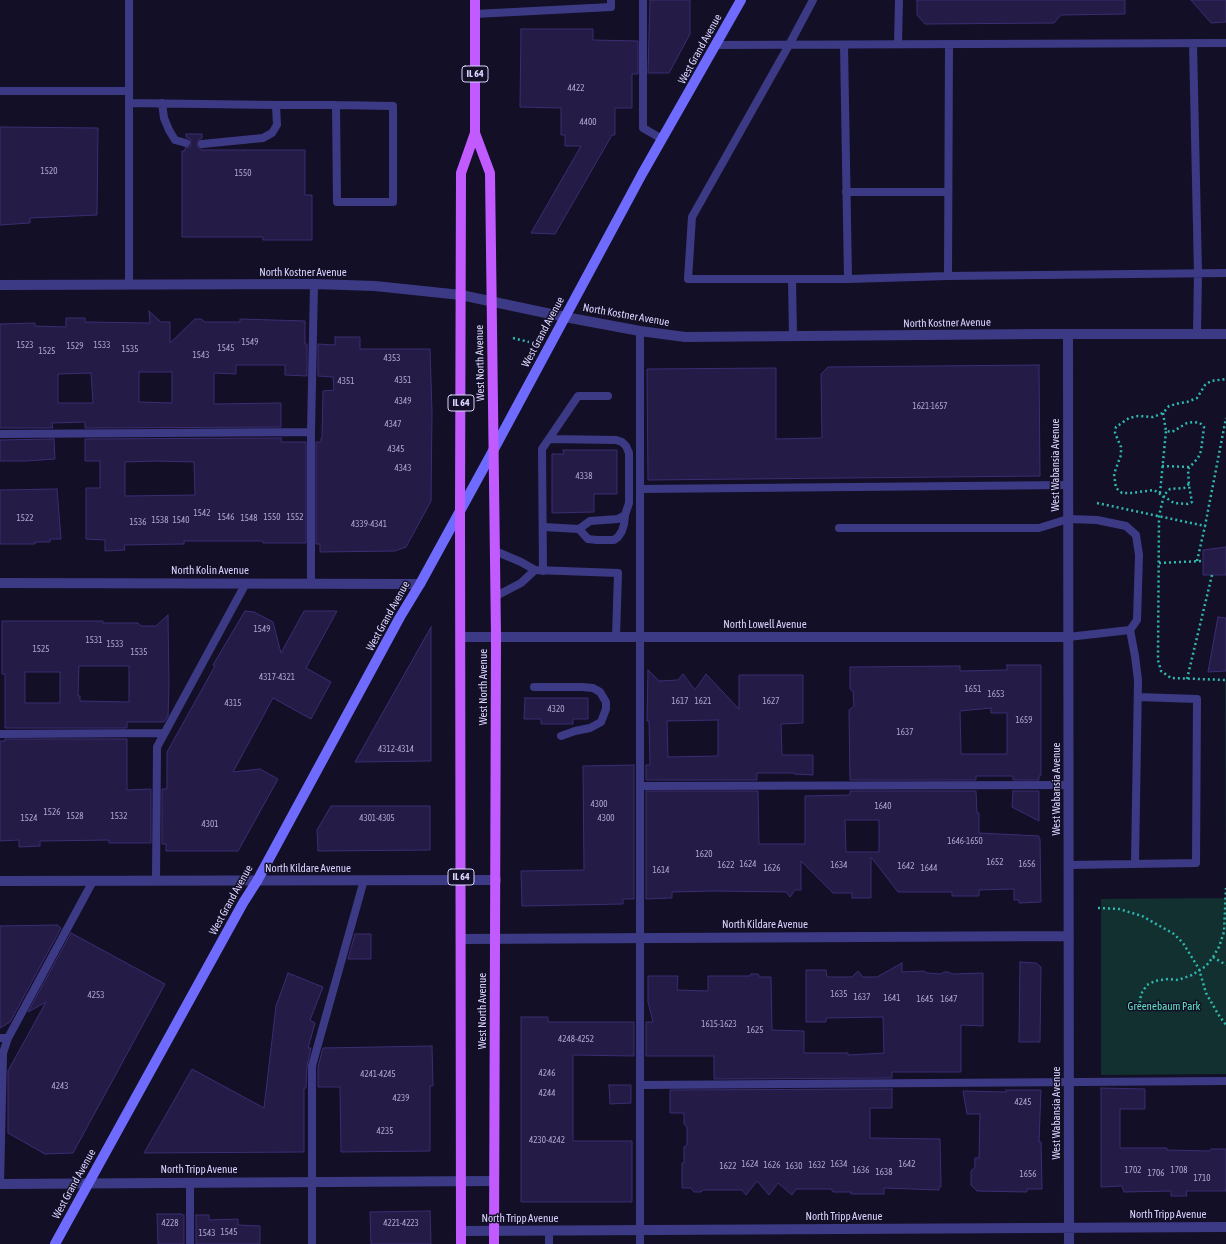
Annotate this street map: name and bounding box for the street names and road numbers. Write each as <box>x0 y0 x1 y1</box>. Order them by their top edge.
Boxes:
street label: West Grand Avenue <box>675 12 725 86</box>
road number: IL 64 <box>462 66 488 82</box>
street label: North Kostner Avenue <box>259 266 347 280</box>
street label: West Grand Avenue <box>519 295 567 369</box>
street label: North Kostner Avenue <box>582 301 670 329</box>
street label: North Kostner Avenue <box>903 316 991 330</box>
street label: West North Avenue <box>473 325 487 401</box>
road number: IL 64 <box>448 395 474 411</box>
street label: West Wabansia Avenue <box>1049 418 1063 512</box>
street label: North Kolin Avenue <box>171 564 249 578</box>
street label: West Grand Avenue <box>363 579 413 653</box>
street label: North Lowell Avenue <box>723 618 807 632</box>
street label: West North Avenue <box>477 649 491 725</box>
street label: West Wabansia Avenue <box>1050 742 1064 836</box>
street label: North Kildare Avenue <box>265 862 351 876</box>
street label: West Grand Avenue <box>206 863 256 937</box>
road number: IL 64 <box>448 869 474 885</box>
street label: North Kildare Avenue <box>722 918 808 932</box>
street label: West North Avenue <box>476 973 490 1049</box>
street label: West Wabansia Avenue <box>1050 1066 1064 1160</box>
street label: West Grand Avenue <box>49 1147 99 1221</box>
street label: North Tripp Avenue <box>160 1163 238 1177</box>
street label: North Tripp Avenue <box>1129 1208 1207 1222</box>
street label: North Tripp Avenue <box>805 1210 883 1224</box>
street label: North Tripp Avenue <box>481 1212 559 1226</box>

